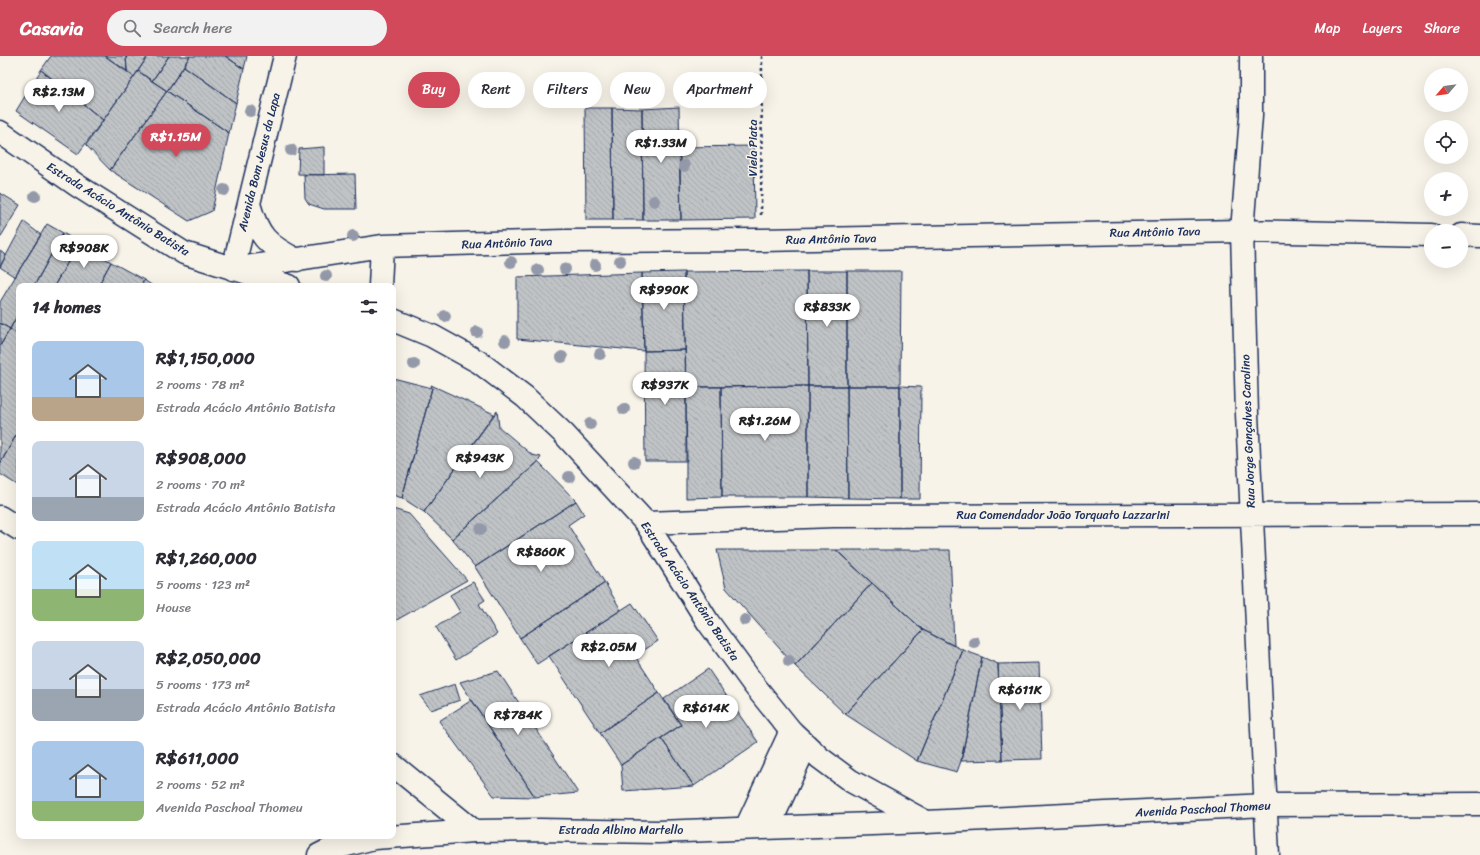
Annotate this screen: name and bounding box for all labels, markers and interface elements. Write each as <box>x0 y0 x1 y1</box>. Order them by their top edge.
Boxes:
search box <box>107 10 387 46</box>
text: Casavia <box>20 12 83 45</box>
text: Search here <box>153 15 232 41</box>
text: Map <box>1315 16 1340 41</box>
text: Layers <box>1362 16 1402 41</box>
text: Share <box>1424 16 1460 41</box>
icon: search <box>121 17 143 39</box>
north arrow <box>1424 68 1468 112</box>
map controls <box>1424 68 1468 268</box>
chip: Buy <box>408 72 460 108</box>
chip: Rent <box>468 72 525 108</box>
chip: Filters <box>533 72 602 108</box>
chip: New <box>610 72 665 108</box>
chip: Apartment <box>673 72 767 108</box>
pin: R$2.13M <box>22 79 96 113</box>
text: R$2.13M <box>33 80 85 103</box>
street label: Avenida Bom Jesus da Lapa <box>231 90 287 235</box>
street label: Viela Piata <box>742 120 764 176</box>
button: locate <box>1424 120 1468 164</box>
pin: R$1.15M <box>139 124 213 158</box>
text: R$1.15M <box>151 125 201 148</box>
pin: R$1.33M <box>624 130 698 164</box>
text: R$1.33M <box>635 131 687 154</box>
street label: Estrada Acácio Antônio Batista <box>42 156 195 263</box>
button: + <box>1424 172 1468 216</box>
street label: Rua Antônio Tava <box>1109 220 1201 244</box>
button: − <box>1424 224 1468 268</box>
street label: Rua Antônio Tava <box>785 227 877 251</box>
street label: Rua Antônio Tava <box>461 230 553 256</box>
pin: R$908K <box>51 235 117 269</box>
text: R$908K <box>60 236 108 259</box>
pin: R$990K <box>631 277 697 311</box>
text: R$990K <box>640 278 688 301</box>
text: 14 homes <box>32 292 101 322</box>
pin: R$833K <box>794 294 860 328</box>
text: R$833K <box>804 295 850 318</box>
icon: filters <box>358 296 380 318</box>
text: R$1,150,000 <box>156 343 255 373</box>
street label: Rua Jorge Gonçalves Carolino <box>1234 354 1262 508</box>
icon: home <box>64 357 112 405</box>
pin: R$937K <box>632 372 698 406</box>
text: 2 rooms · 78 m² <box>156 373 245 396</box>
text: R$937K <box>641 373 689 396</box>
text: Estrada Acácio Antônio Batista <box>156 396 335 419</box>
pin: R$1.26M <box>728 408 802 442</box>
text: R$1.26M <box>739 409 791 432</box>
text: R$908,000 <box>156 443 246 473</box>
pin: R$943K <box>447 445 513 479</box>
text: R$943K <box>456 446 504 469</box>
icon: home <box>64 457 112 505</box>
text: 2 rooms · 70 m² <box>156 473 245 496</box>
text: Estrada Acácio Antônio Batista <box>156 496 335 519</box>
street label: Rua Comendador João Torquato Lazzarini <box>956 504 1170 526</box>
street label: Estrada Acácio Antônio Batista <box>635 516 746 667</box>
pin: R$860K <box>508 539 574 573</box>
text: R$860K <box>517 540 565 563</box>
text: R$1,260,000 <box>156 543 257 573</box>
icon: home <box>64 557 112 605</box>
text: 5 rooms · 123 m² <box>156 573 250 596</box>
text: House <box>156 596 191 619</box>
pin: R$2.05M <box>572 634 646 668</box>
text: R$2.05M <box>581 635 637 658</box>
text: R$2,050,000 <box>156 643 261 673</box>
icon: home <box>64 657 112 705</box>
text: 5 rooms · 173 m² <box>156 673 250 696</box>
pin: R$611K <box>987 677 1053 711</box>
text: R$611K <box>998 678 1042 701</box>
pin: R$614K <box>673 695 739 729</box>
text: Estrada Acácio Antônio Batista <box>156 696 335 719</box>
text: R$614K <box>683 696 729 719</box>
pin: R$784K <box>485 702 551 736</box>
text: R$784K <box>494 703 542 726</box>
text: R$611,000 <box>156 743 239 773</box>
icon: home <box>64 757 112 805</box>
text: 2 rooms · 52 m² <box>156 773 245 796</box>
street label: Avenida Paschoal Thomeu <box>1134 794 1272 824</box>
text: Avenida Paschoal Thomeu <box>156 796 303 819</box>
street label: Estrada Albino Martello <box>559 819 683 841</box>

